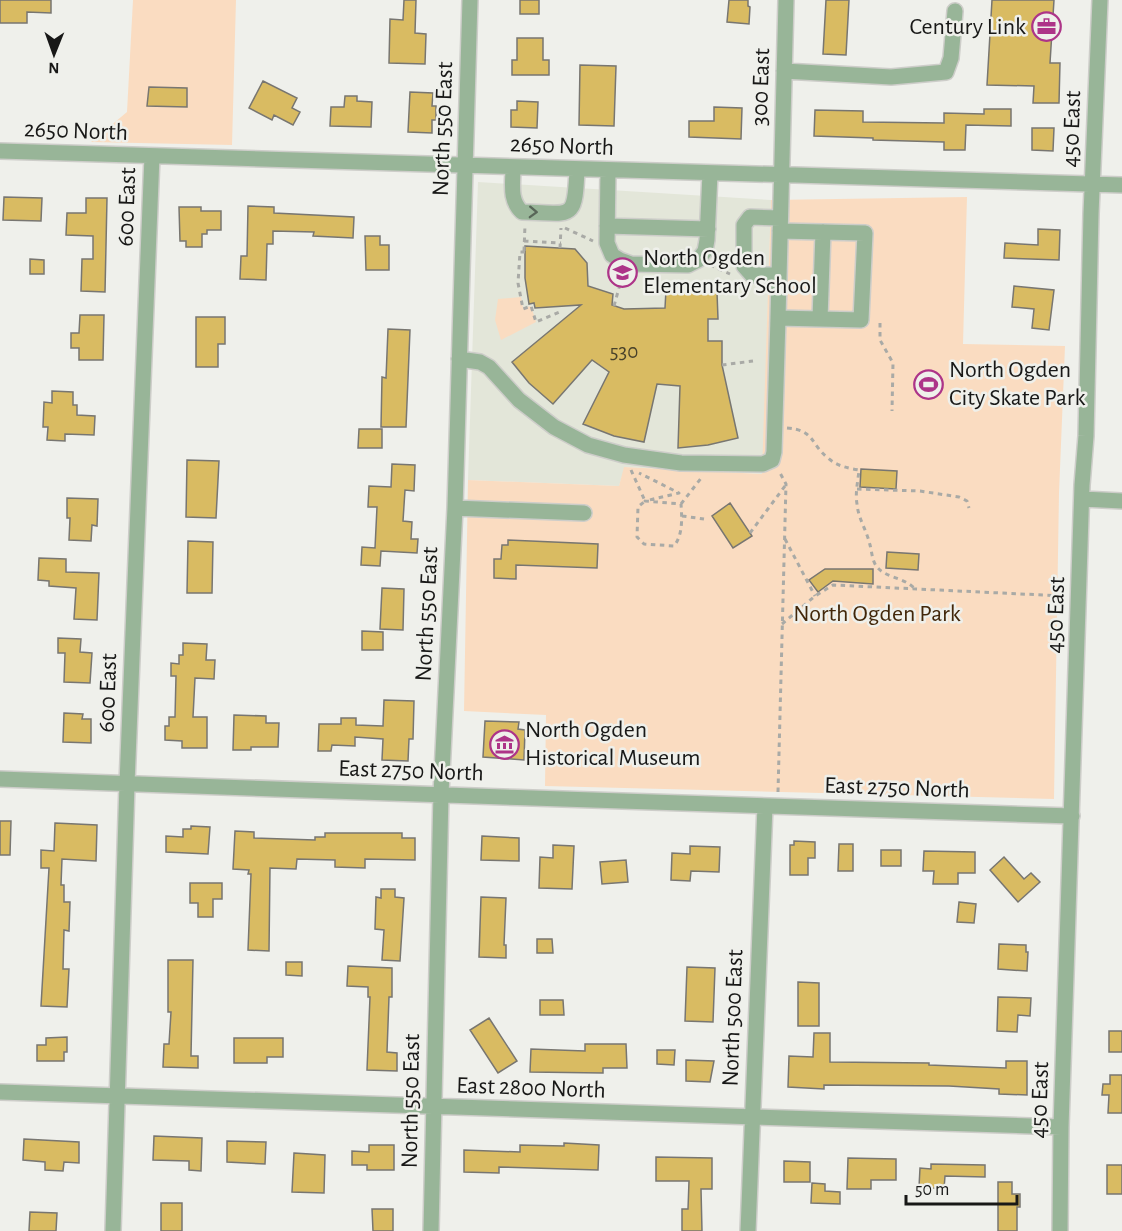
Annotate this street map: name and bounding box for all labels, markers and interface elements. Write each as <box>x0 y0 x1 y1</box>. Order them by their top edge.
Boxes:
office icon: Century Link <box>1031 11 1063 43</box>
place label: Century Link <box>910 15 1026 39</box>
north arrow <box>24 24 84 84</box>
street label: 300 East <box>748 47 774 126</box>
text: N <box>48 60 59 76</box>
street label: North 550 East <box>429 61 457 197</box>
street label: 450 East <box>1059 90 1085 168</box>
street label: 2650 North <box>24 117 128 145</box>
street label: 2650 North <box>510 132 614 160</box>
street label: 600 East <box>114 167 140 247</box>
one-way arrow <box>528 206 537 218</box>
place label: North Ogden Elementary School <box>643 246 817 298</box>
school or university icon: North Ogden Elementary School <box>606 256 638 288</box>
house number: 530 <box>610 341 638 362</box>
place label: North Ogden City Skate Park <box>949 358 1086 410</box>
sports icon: North Ogden City Skate Park <box>912 368 944 400</box>
street label: North 550 East <box>411 546 443 682</box>
street label: 450 East <box>1043 576 1069 654</box>
park label: North Ogden Park <box>793 602 961 626</box>
street label: 600 East <box>95 653 121 733</box>
place label: North Ogden Historical Museum <box>525 718 700 770</box>
museum icon: North Ogden Historical Museum <box>488 728 520 760</box>
street label: East 2750 North <box>338 756 484 786</box>
street label: East 2750 North <box>824 773 970 803</box>
street label: North 500 East <box>719 949 747 1087</box>
street label: North 550 East <box>398 1033 424 1169</box>
street label: 450 East <box>1027 1061 1053 1139</box>
street label: East 2800 North <box>456 1073 606 1103</box>
scale bar <box>906 1168 1017 1206</box>
text: 50 m <box>915 1181 949 1199</box>

